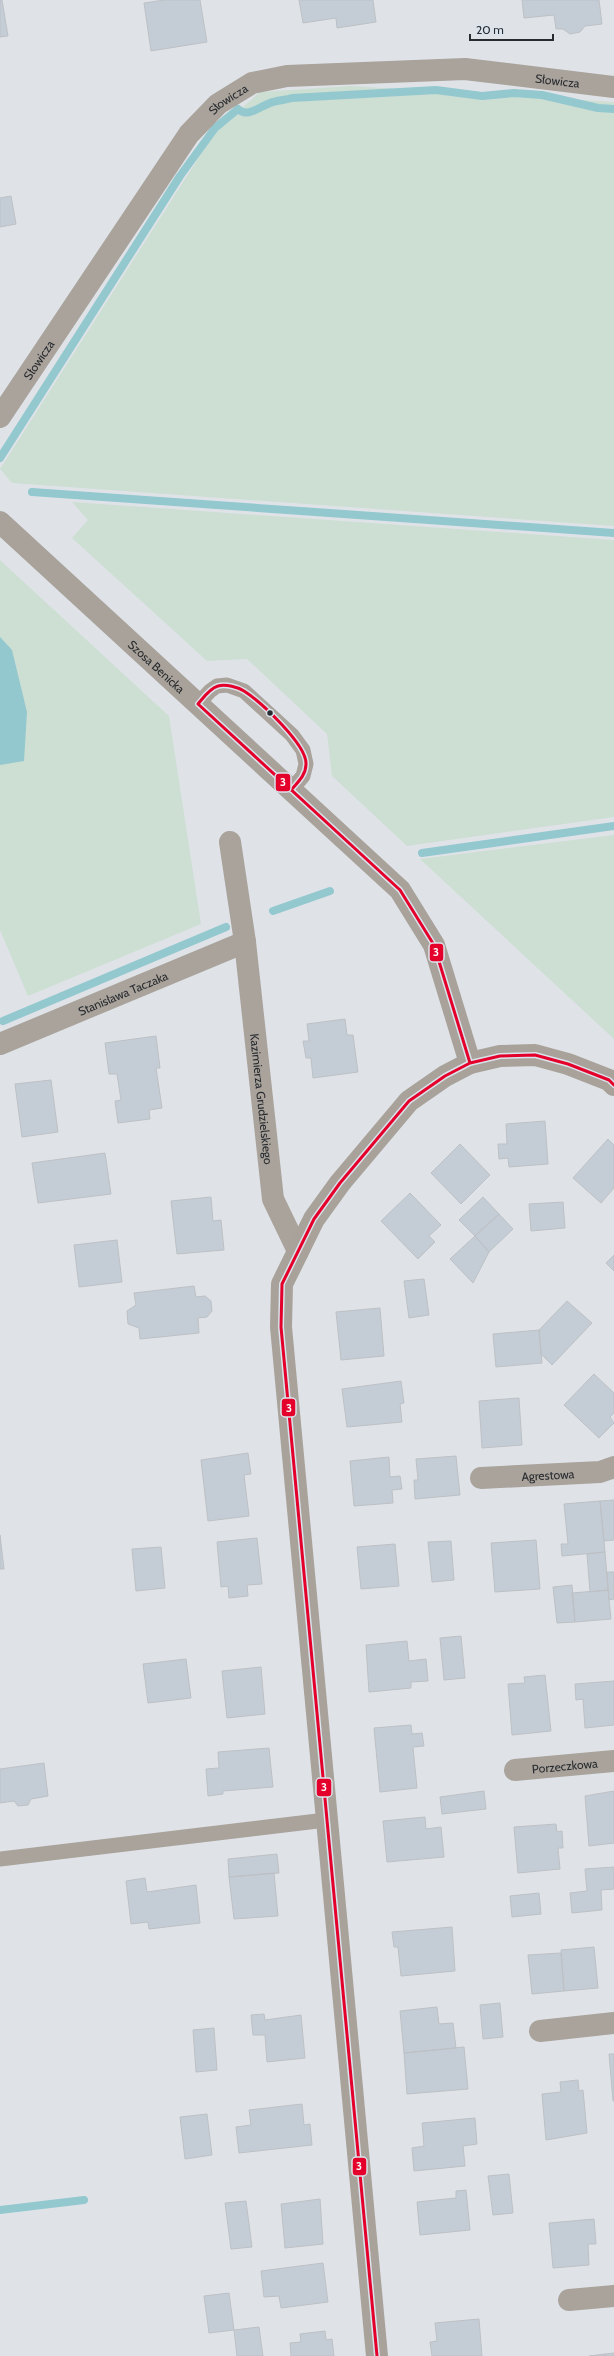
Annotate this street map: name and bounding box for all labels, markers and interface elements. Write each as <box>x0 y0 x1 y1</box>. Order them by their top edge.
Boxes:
scale bar <box>470 16 553 42</box>
text: 20 m <box>476 22 504 37</box>
street label: Słowicza <box>534 70 581 90</box>
street label: Słowicza <box>205 80 250 117</box>
street label: Słowicza <box>20 337 57 382</box>
street label: Szosa Benicka <box>125 636 188 696</box>
unlabelled marker <box>265 708 275 718</box>
line badge: 3 <box>275 773 291 792</box>
text: 3 <box>280 775 286 789</box>
line badge: 3 <box>429 943 444 962</box>
text: 3 <box>433 945 439 959</box>
street label: Stanisława Taczaka <box>76 967 170 1018</box>
street label: Kazimierza Grudzielskiego <box>248 1033 277 1166</box>
line badge: 3 <box>281 1398 296 1417</box>
text: 3 <box>286 1401 292 1415</box>
street label: Agrestowa <box>521 1466 575 1483</box>
street label: Porzeczkowa <box>531 1755 599 1776</box>
line badge: 3 <box>316 1778 332 1797</box>
text: 3 <box>321 1780 327 1794</box>
line badge: 3 <box>352 2157 367 2176</box>
text: 3 <box>356 2159 362 2173</box>

